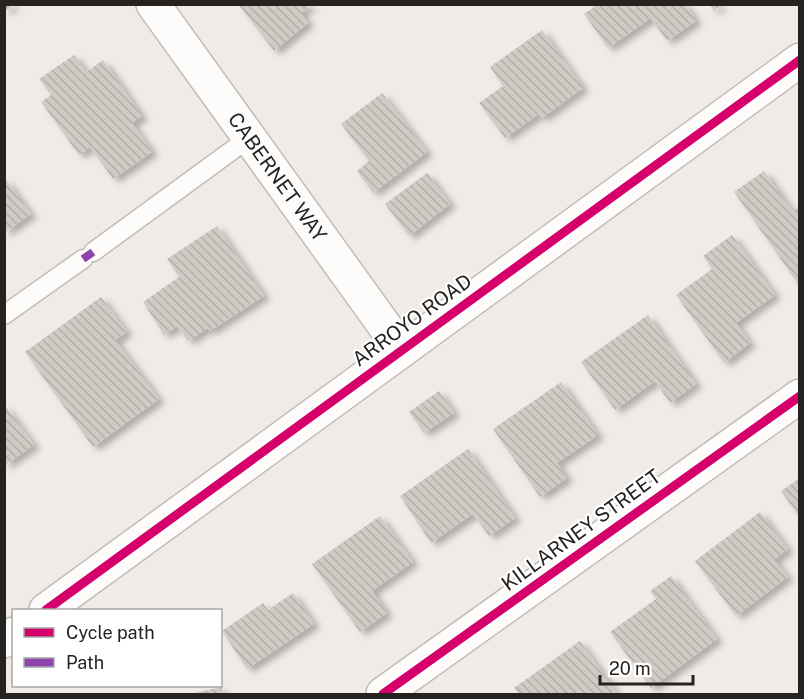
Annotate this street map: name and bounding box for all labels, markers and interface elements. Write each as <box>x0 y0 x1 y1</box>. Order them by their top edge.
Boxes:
street label: CABERNET WAY <box>223 108 332 246</box>
street label: ARROYO ROAD <box>348 269 476 371</box>
street label: KILLARNEY STREET <box>497 464 665 596</box>
legend <box>12 609 222 687</box>
text: Cycle path <box>66 622 155 643</box>
scale bar <box>600 648 693 686</box>
text: Path <box>66 652 104 673</box>
text: 20 m <box>609 658 651 679</box>

